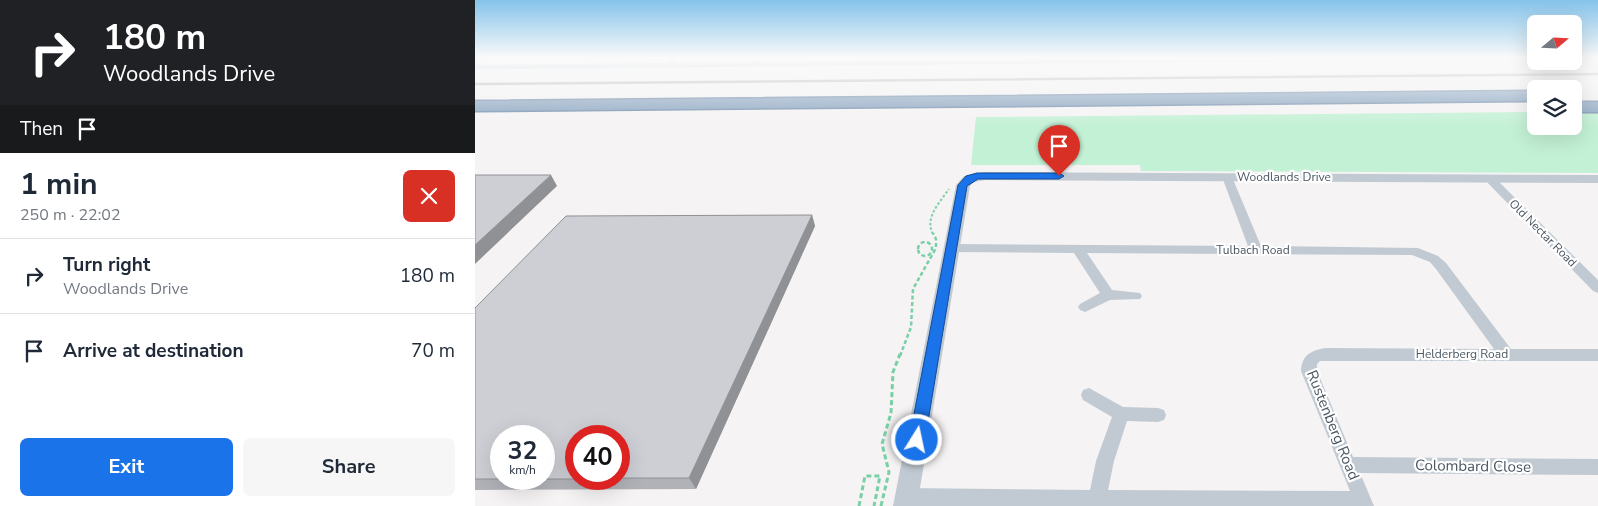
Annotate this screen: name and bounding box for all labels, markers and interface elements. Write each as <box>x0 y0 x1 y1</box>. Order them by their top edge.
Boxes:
text: 180 m <box>103 14 206 61</box>
north arrow <box>1527 15 1583 70</box>
map controls <box>1527 15 1582 135</box>
icon: right <box>20 20 85 85</box>
text: Woodlands Drive <box>103 59 275 89</box>
button: layers <box>1527 80 1582 135</box>
icon: arrive <box>73 115 101 143</box>
text: Then <box>20 116 63 142</box>
pin <box>1038 125 1080 176</box>
icon: arrive <box>1045 132 1073 160</box>
text: 1 min <box>20 164 98 205</box>
street label: Woodlands Drive <box>1237 169 1331 185</box>
button: close <box>403 170 455 222</box>
street label: Old Nectar Road <box>1506 196 1580 270</box>
text: 250 m · 22:02 <box>20 204 121 226</box>
street label: Tulbach Road <box>1216 242 1290 258</box>
text: Turn right <box>63 252 150 278</box>
icon: right <box>20 262 48 290</box>
text: 180 m <box>400 263 455 289</box>
text: Woodlands Drive <box>63 278 188 300</box>
icon: arrive <box>20 337 48 365</box>
text: Arrive at destination <box>63 338 244 364</box>
text: 70 m <box>411 338 455 364</box>
street label: Helderberg Road <box>1416 346 1508 362</box>
street label: Rustenberg Road <box>1302 367 1364 483</box>
position arrow <box>890 413 942 465</box>
speed limit sign: 40 <box>565 425 630 490</box>
text: 32 <box>507 434 538 468</box>
button: Exit <box>20 438 233 496</box>
button: Share <box>243 438 455 496</box>
street label: Colombard Close <box>1415 455 1531 477</box>
text: km/h <box>509 462 536 478</box>

